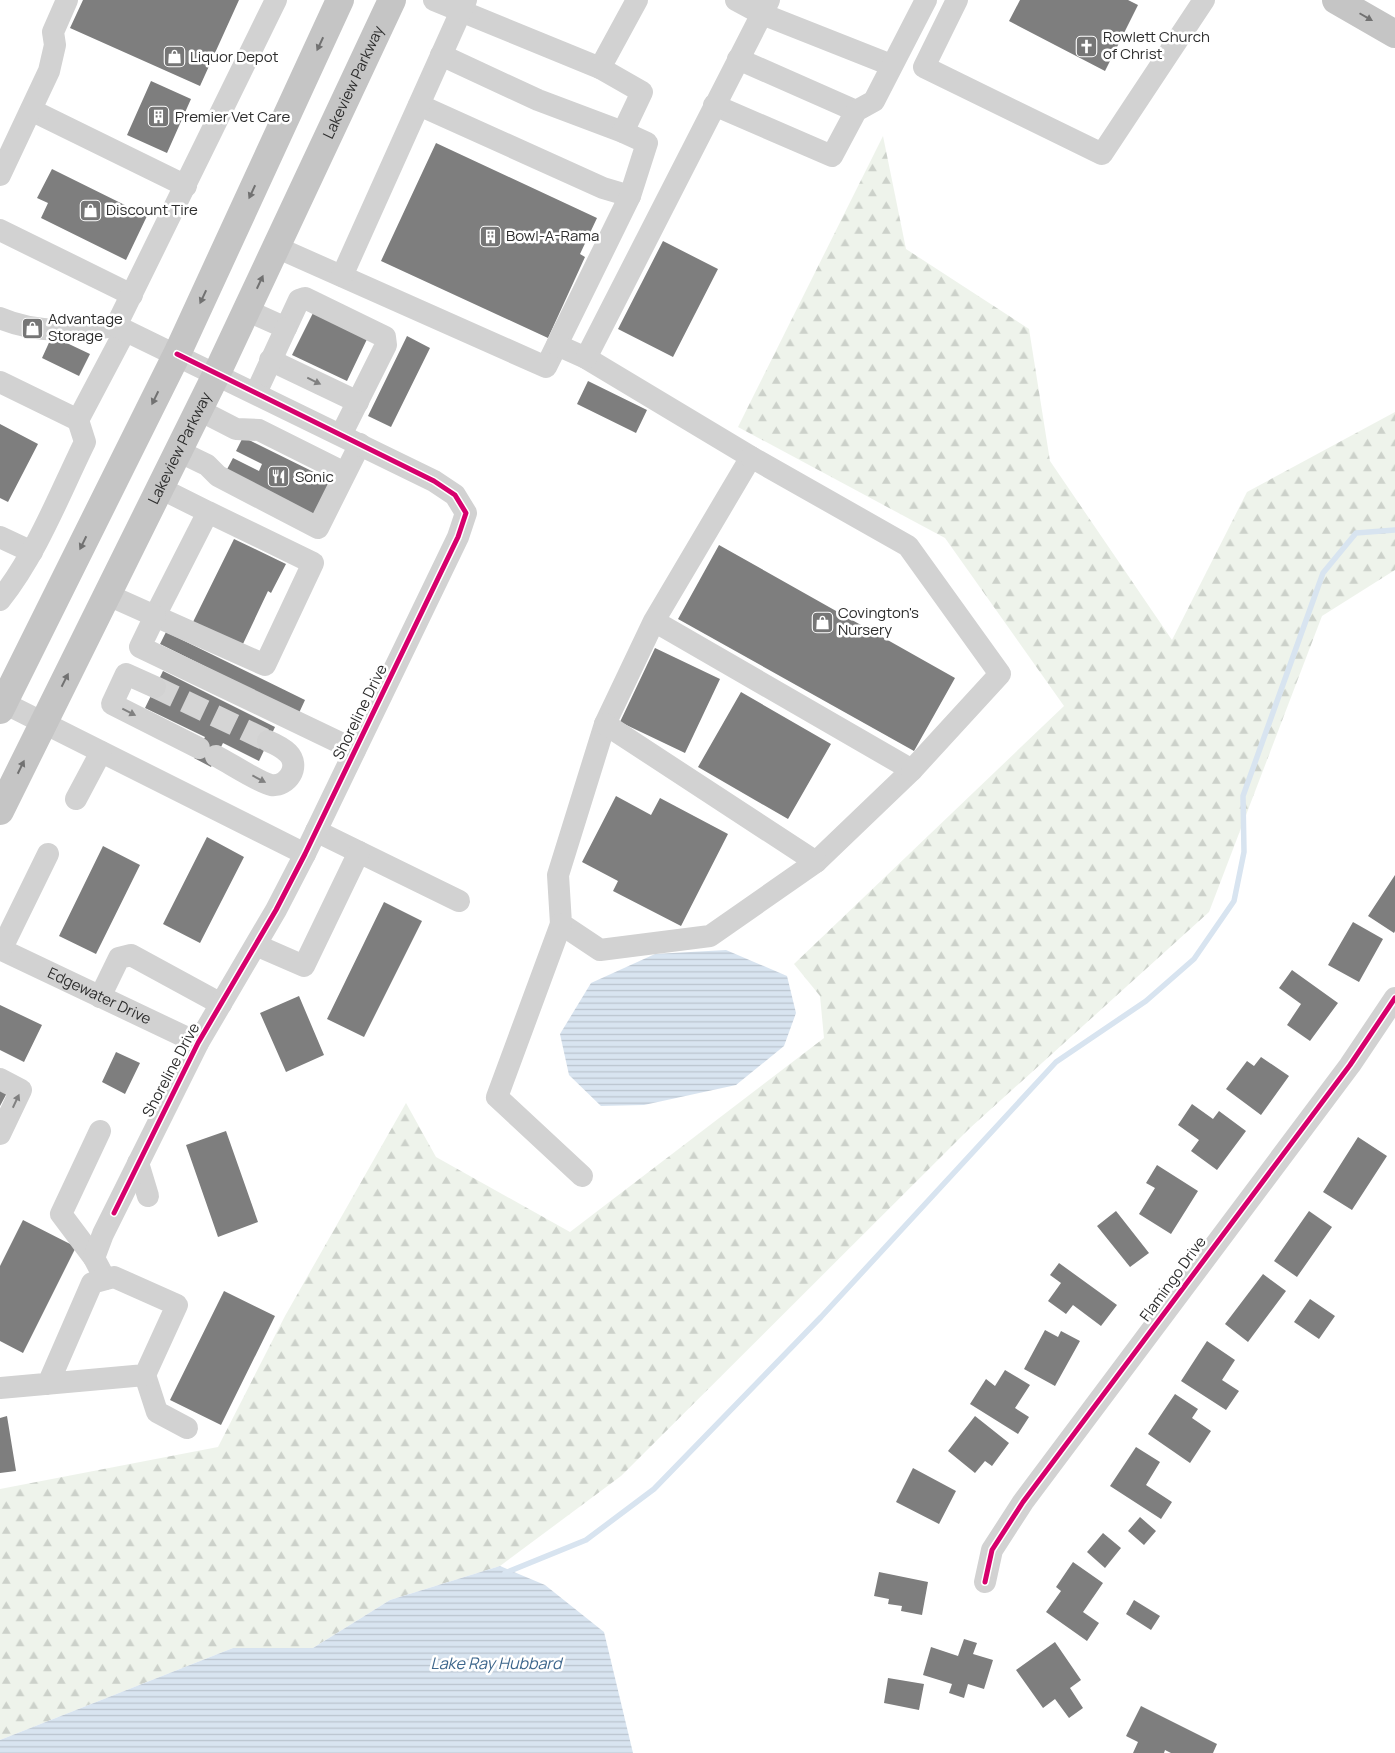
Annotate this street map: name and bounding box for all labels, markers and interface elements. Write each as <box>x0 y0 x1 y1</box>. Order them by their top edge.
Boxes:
one-way arrow <box>1359 13 1372 22</box>
street label: Lakeview Parkway <box>317 22 389 142</box>
place label: Rowlett Church of Christ <box>1103 26 1210 64</box>
church icon: Rowlett Church of Christ <box>1075 34 1099 58</box>
one-way arrow <box>316 37 324 51</box>
shop icon: Liquor Depot <box>162 45 186 69</box>
place label: Liquor Depot <box>190 46 279 67</box>
building icon: Premier Vet Care <box>147 105 171 129</box>
place label: Premier Vet Care <box>175 106 291 127</box>
one-way arrow <box>247 185 255 199</box>
shop icon: Discount Tire <box>78 198 102 222</box>
place label: Discount Tire <box>106 199 198 220</box>
building icon: Bowl-A-Rama <box>478 224 502 248</box>
place label: Bowl-A-Rama <box>506 225 599 246</box>
one-way arrow <box>256 275 264 289</box>
one-way arrow <box>198 290 207 305</box>
place label: Advantage Storage <box>48 308 123 346</box>
shop icon: Advantage Storage <box>20 316 44 340</box>
one-way arrow <box>307 378 321 386</box>
street label: Lakeview Parkway <box>143 388 216 508</box>
one-way arrow <box>151 390 159 405</box>
restaurant icon: Sonic <box>267 465 291 489</box>
place label: Sonic <box>295 466 334 487</box>
one-way arrow <box>79 536 87 550</box>
place label: Covington's Nursery <box>838 602 919 640</box>
shop icon: Covington's Nursery <box>810 610 834 634</box>
street label: Shoreline Drive <box>327 660 392 763</box>
one-way arrow <box>61 673 69 687</box>
one-way arrow <box>122 708 136 716</box>
one-way arrow <box>17 760 25 774</box>
one-way arrow <box>252 775 266 783</box>
street label: Edgewater Drive <box>44 962 155 1029</box>
street label: Shoreline Drive <box>137 1019 204 1121</box>
one-way arrow <box>12 1094 20 1108</box>
street label: Flamingo Drive <box>1135 1232 1211 1325</box>
water label: Lake Ray Hubbard <box>431 1652 564 1674</box>

